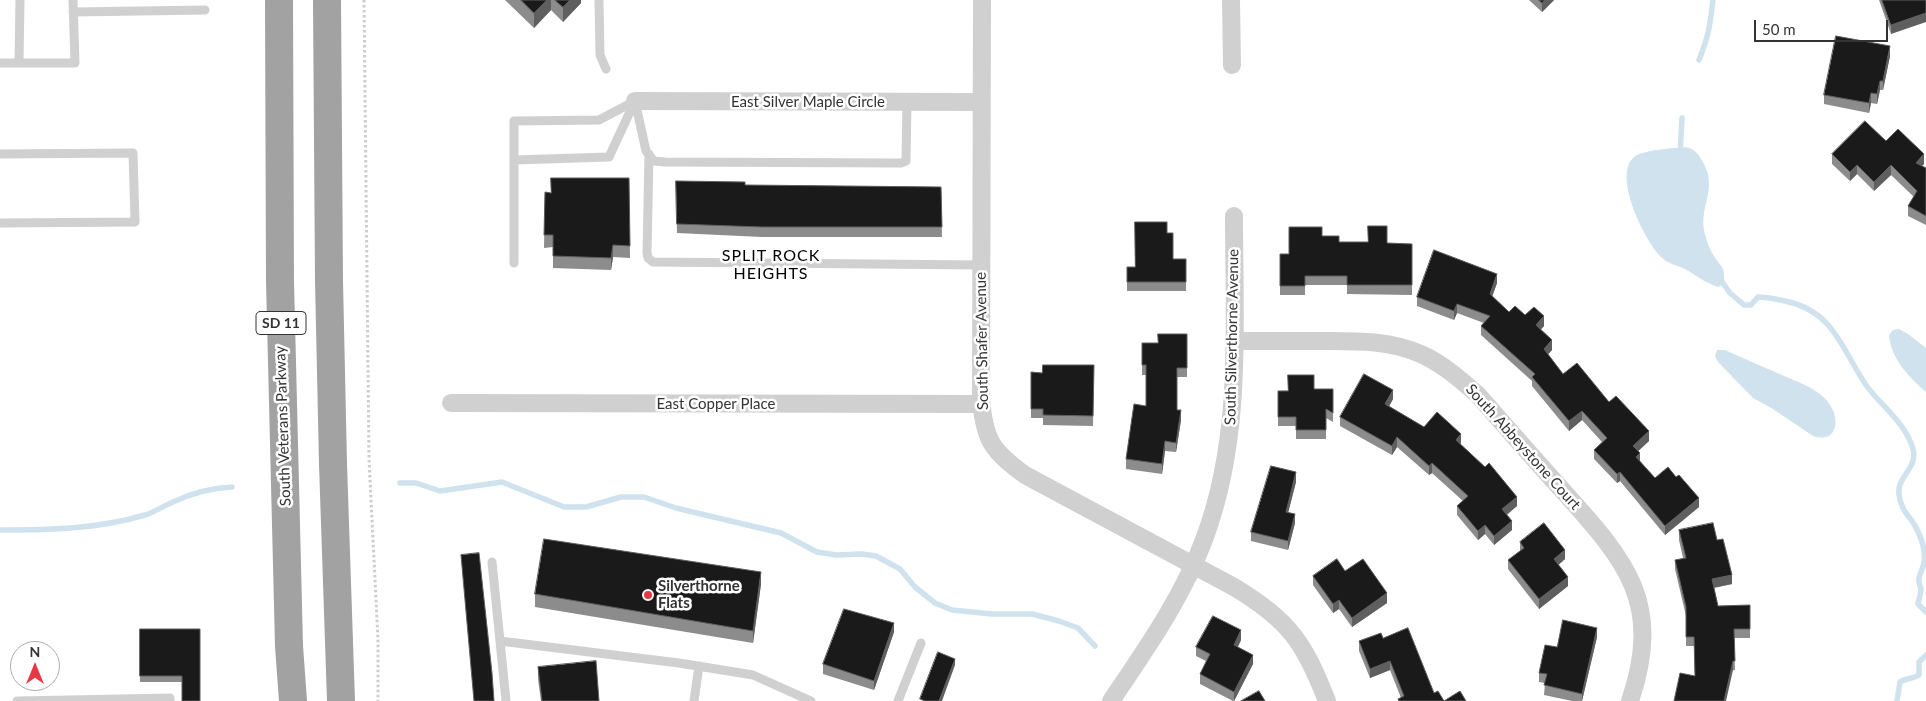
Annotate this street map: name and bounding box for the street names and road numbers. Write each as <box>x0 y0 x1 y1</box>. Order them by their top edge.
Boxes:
street label: East Silver Maple Circle <box>731 93 885 111</box>
street label: South Silverthorne Avenue <box>1221 249 1243 425</box>
street label: South Shafer Avenue <box>972 272 992 410</box>
road number: SD 11 <box>256 312 306 334</box>
street label: South Veterans Parkway <box>271 346 295 506</box>
street label: South Abbeystone Court <box>1462 380 1584 514</box>
street label: East Copper Place <box>656 395 776 413</box>

